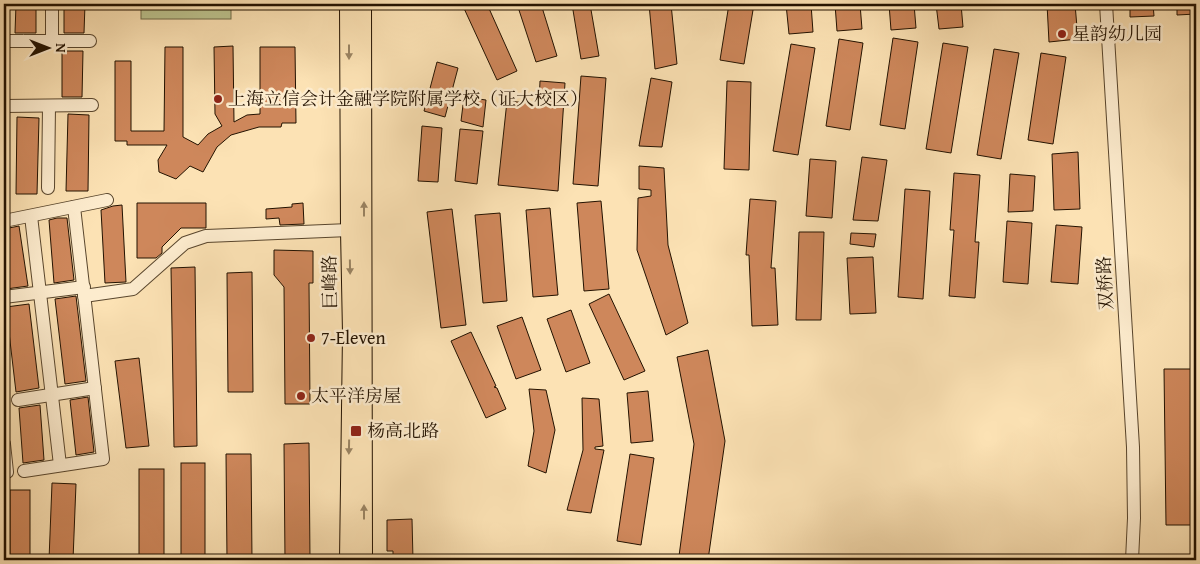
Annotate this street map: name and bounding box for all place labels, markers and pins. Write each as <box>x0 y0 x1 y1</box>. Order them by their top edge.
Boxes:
place label: 星韵幼儿园 <box>1072 20 1162 47</box>
marker: 星韵幼儿园 <box>1056 28 1068 40</box>
place label: 上海立信会计金融学院附属学校（证大校区） <box>228 85 588 112</box>
marker: 上海立信会计金融学院附属学校（证大校区） <box>212 93 224 105</box>
place label: 7-Eleven <box>321 324 386 351</box>
marker: 7-Eleven <box>305 332 317 344</box>
place label: 太平洋房屋 <box>311 382 401 409</box>
marker: 太平洋房屋 <box>295 390 307 402</box>
place label: 杨高北路 <box>367 417 439 444</box>
marker: 杨高北路 <box>349 424 363 438</box>

